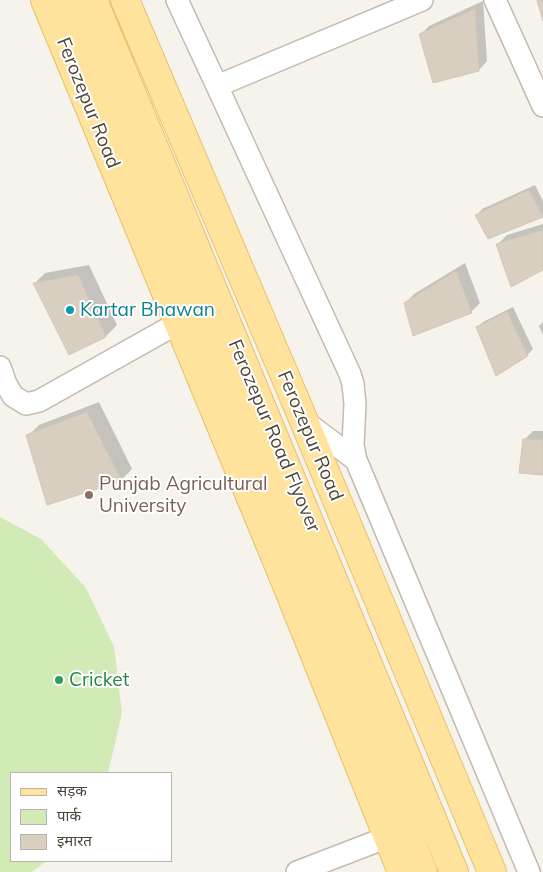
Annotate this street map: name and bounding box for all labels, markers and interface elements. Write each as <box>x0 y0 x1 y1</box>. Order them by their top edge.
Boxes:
street label: Ferozepur Road <box>51 34 125 172</box>
place label: Kartar Bhawan <box>80 299 215 321</box>
marker: Kartar Bhawan <box>64 304 76 316</box>
street label: Ferozepur Road Flyover <box>223 336 325 536</box>
street label: Ferozepur Road <box>272 368 348 504</box>
place label: Punjab Agricultural University <box>99 473 268 517</box>
marker: Punjab Agricultural University <box>83 489 95 501</box>
place label: Cricket <box>69 669 129 691</box>
marker: Cricket <box>53 674 65 686</box>
legend <box>10 772 172 862</box>
text: सड़क <box>57 781 87 800</box>
text: पार्क <box>57 806 81 825</box>
text: इमारत <box>57 831 92 850</box>

